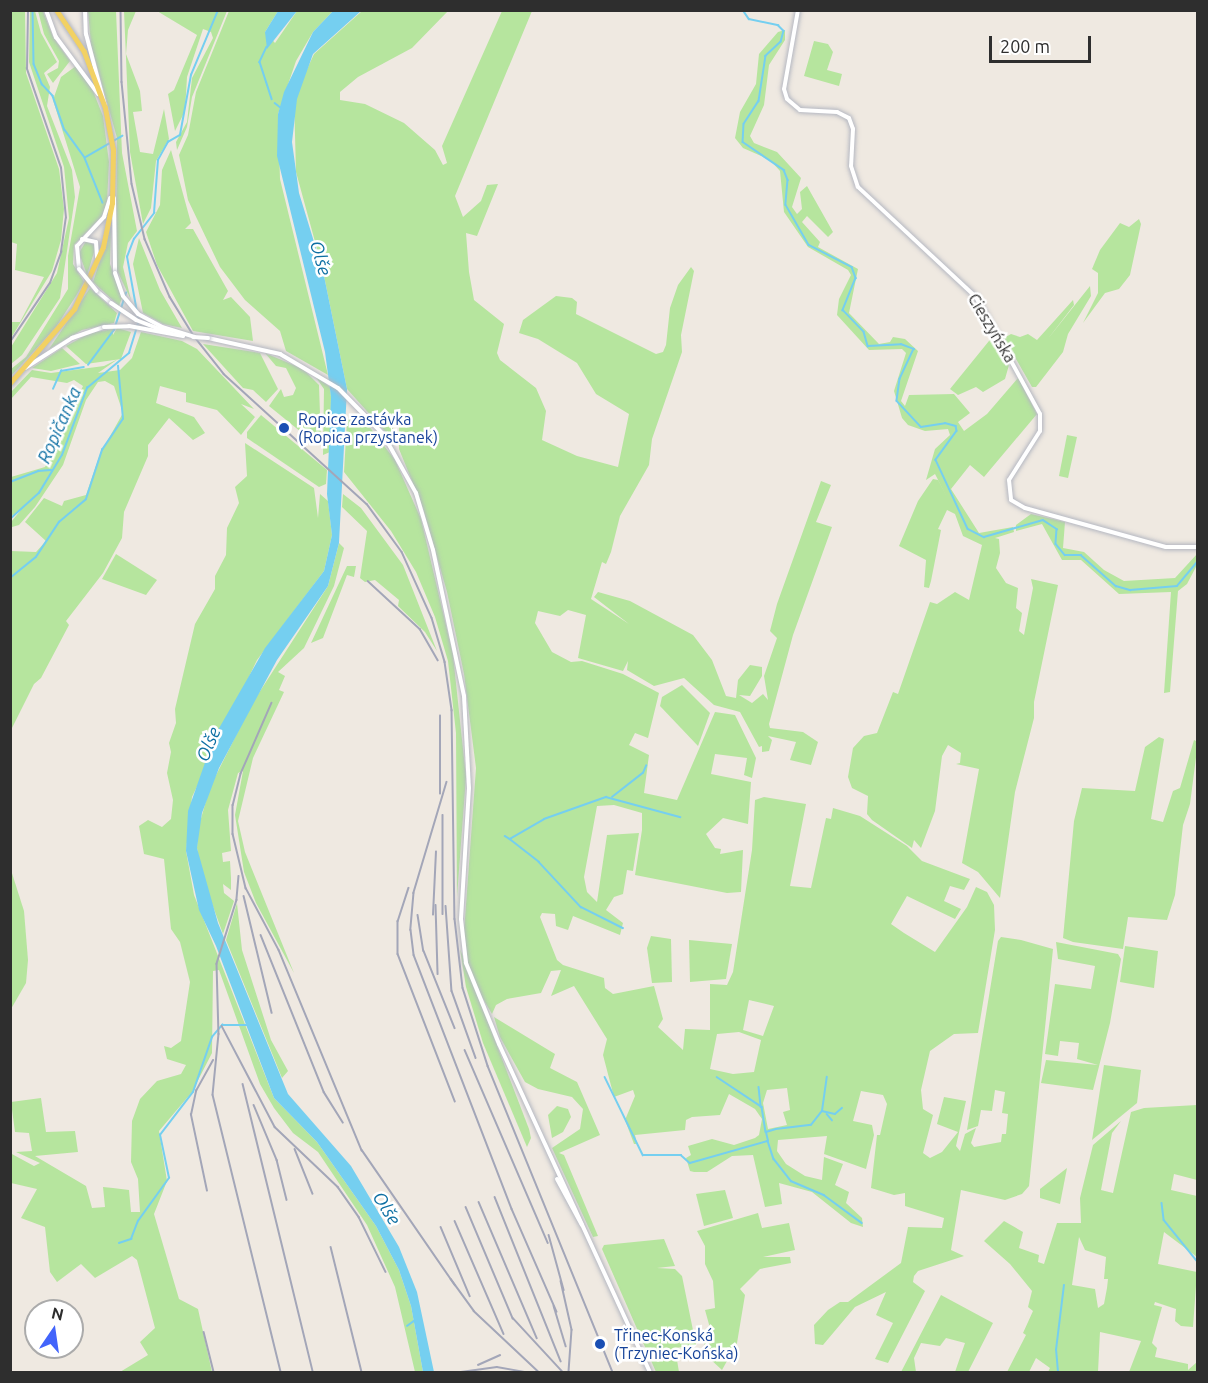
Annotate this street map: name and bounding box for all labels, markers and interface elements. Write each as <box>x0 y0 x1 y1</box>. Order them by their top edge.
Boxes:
scale bar <box>992 24 1094 62</box>
text: 200 m <box>1000 36 1050 56</box>
water label: Olše <box>306 238 336 278</box>
street label: Cieszyńska <box>964 290 1020 366</box>
water label: Ropičanka <box>33 384 85 466</box>
place label: Ropice zastávka (Ropica przystanek) <box>298 409 438 447</box>
marker: Ropice zastávka (Ropica przystanek) <box>275 419 293 437</box>
water label: Olše <box>191 724 225 764</box>
water label: Olše <box>368 1187 406 1229</box>
north arrow <box>24 1299 84 1359</box>
text: N <box>50 1303 65 1324</box>
place label: Třinec-Konská (Trzyniec-Końska) <box>614 1325 738 1363</box>
marker: Třinec-Konská (Trzyniec-Końska) <box>591 1335 609 1353</box>

